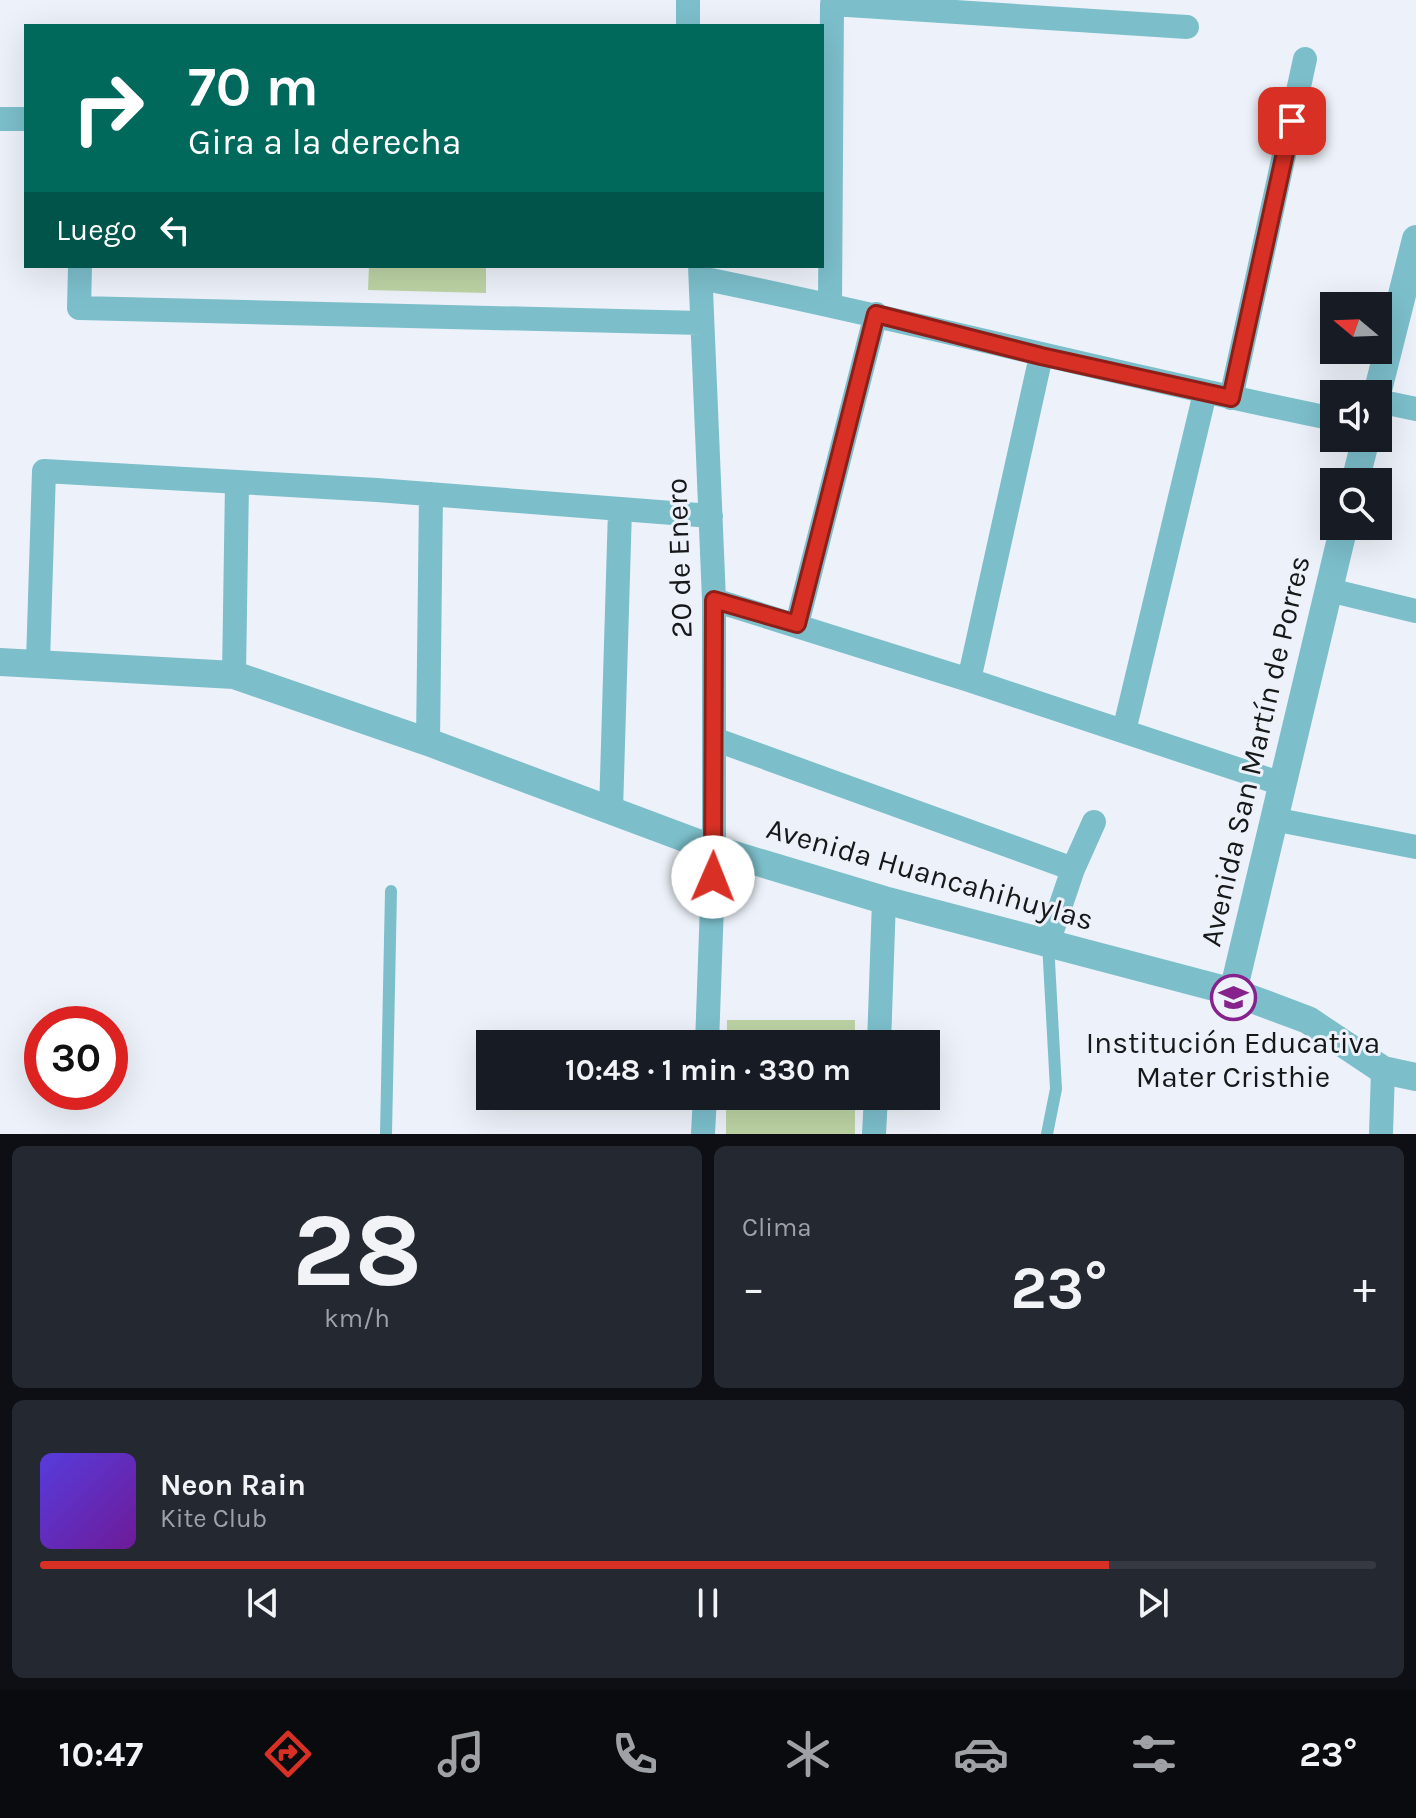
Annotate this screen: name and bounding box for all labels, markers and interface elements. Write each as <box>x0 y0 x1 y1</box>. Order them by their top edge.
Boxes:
text: 70 m <box>188 54 319 119</box>
icon: right <box>56 56 160 160</box>
pin <box>1258 87 1326 155</box>
icon: arrive <box>1270 99 1314 143</box>
text: Gira a la derecha <box>188 121 462 163</box>
icon: left <box>153 208 197 252</box>
text: Luego <box>56 212 137 248</box>
north arrow <box>1320 292 1392 364</box>
map controls <box>1320 292 1392 540</box>
button: sound <box>1320 380 1392 452</box>
button: search <box>1320 468 1392 540</box>
street label: 20 de Enero <box>658 477 700 639</box>
street label: Avenida San Martín de Porres <box>1192 552 1318 950</box>
street label: Avenida Huancahihuylas <box>762 810 1098 938</box>
position arrow <box>671 835 755 919</box>
school or university icon: Institución Educativa Mater Cristhie <box>1209 973 1257 1021</box>
speed limit sign: 30 <box>24 1006 128 1110</box>
place label: Institución Educativa Mater Cristhie <box>1086 1025 1380 1095</box>
text: 10:48 · 1 min · 330 m <box>565 1052 851 1088</box>
text: 28 <box>292 1190 422 1311</box>
text: Clima <box>742 1212 812 1243</box>
text: 23° <box>1011 1253 1107 1323</box>
text: − <box>742 1263 765 1314</box>
text: + <box>1353 1263 1376 1314</box>
text: km/h <box>324 1303 390 1334</box>
text: Neon Rain <box>160 1467 306 1503</box>
text: Kite Club <box>160 1503 267 1534</box>
icon: previous <box>241 1581 285 1625</box>
icon: pause <box>686 1581 730 1625</box>
icon: next <box>1131 1581 1175 1625</box>
icon: directions <box>260 1726 316 1782</box>
icon: music <box>433 1726 489 1782</box>
icon: phone <box>607 1726 663 1782</box>
icon: climate <box>780 1726 836 1782</box>
icon: car <box>953 1726 1009 1782</box>
icon: filters <box>1126 1726 1182 1782</box>
text: 10:47 <box>59 1733 143 1775</box>
text: 23° <box>1299 1733 1357 1775</box>

